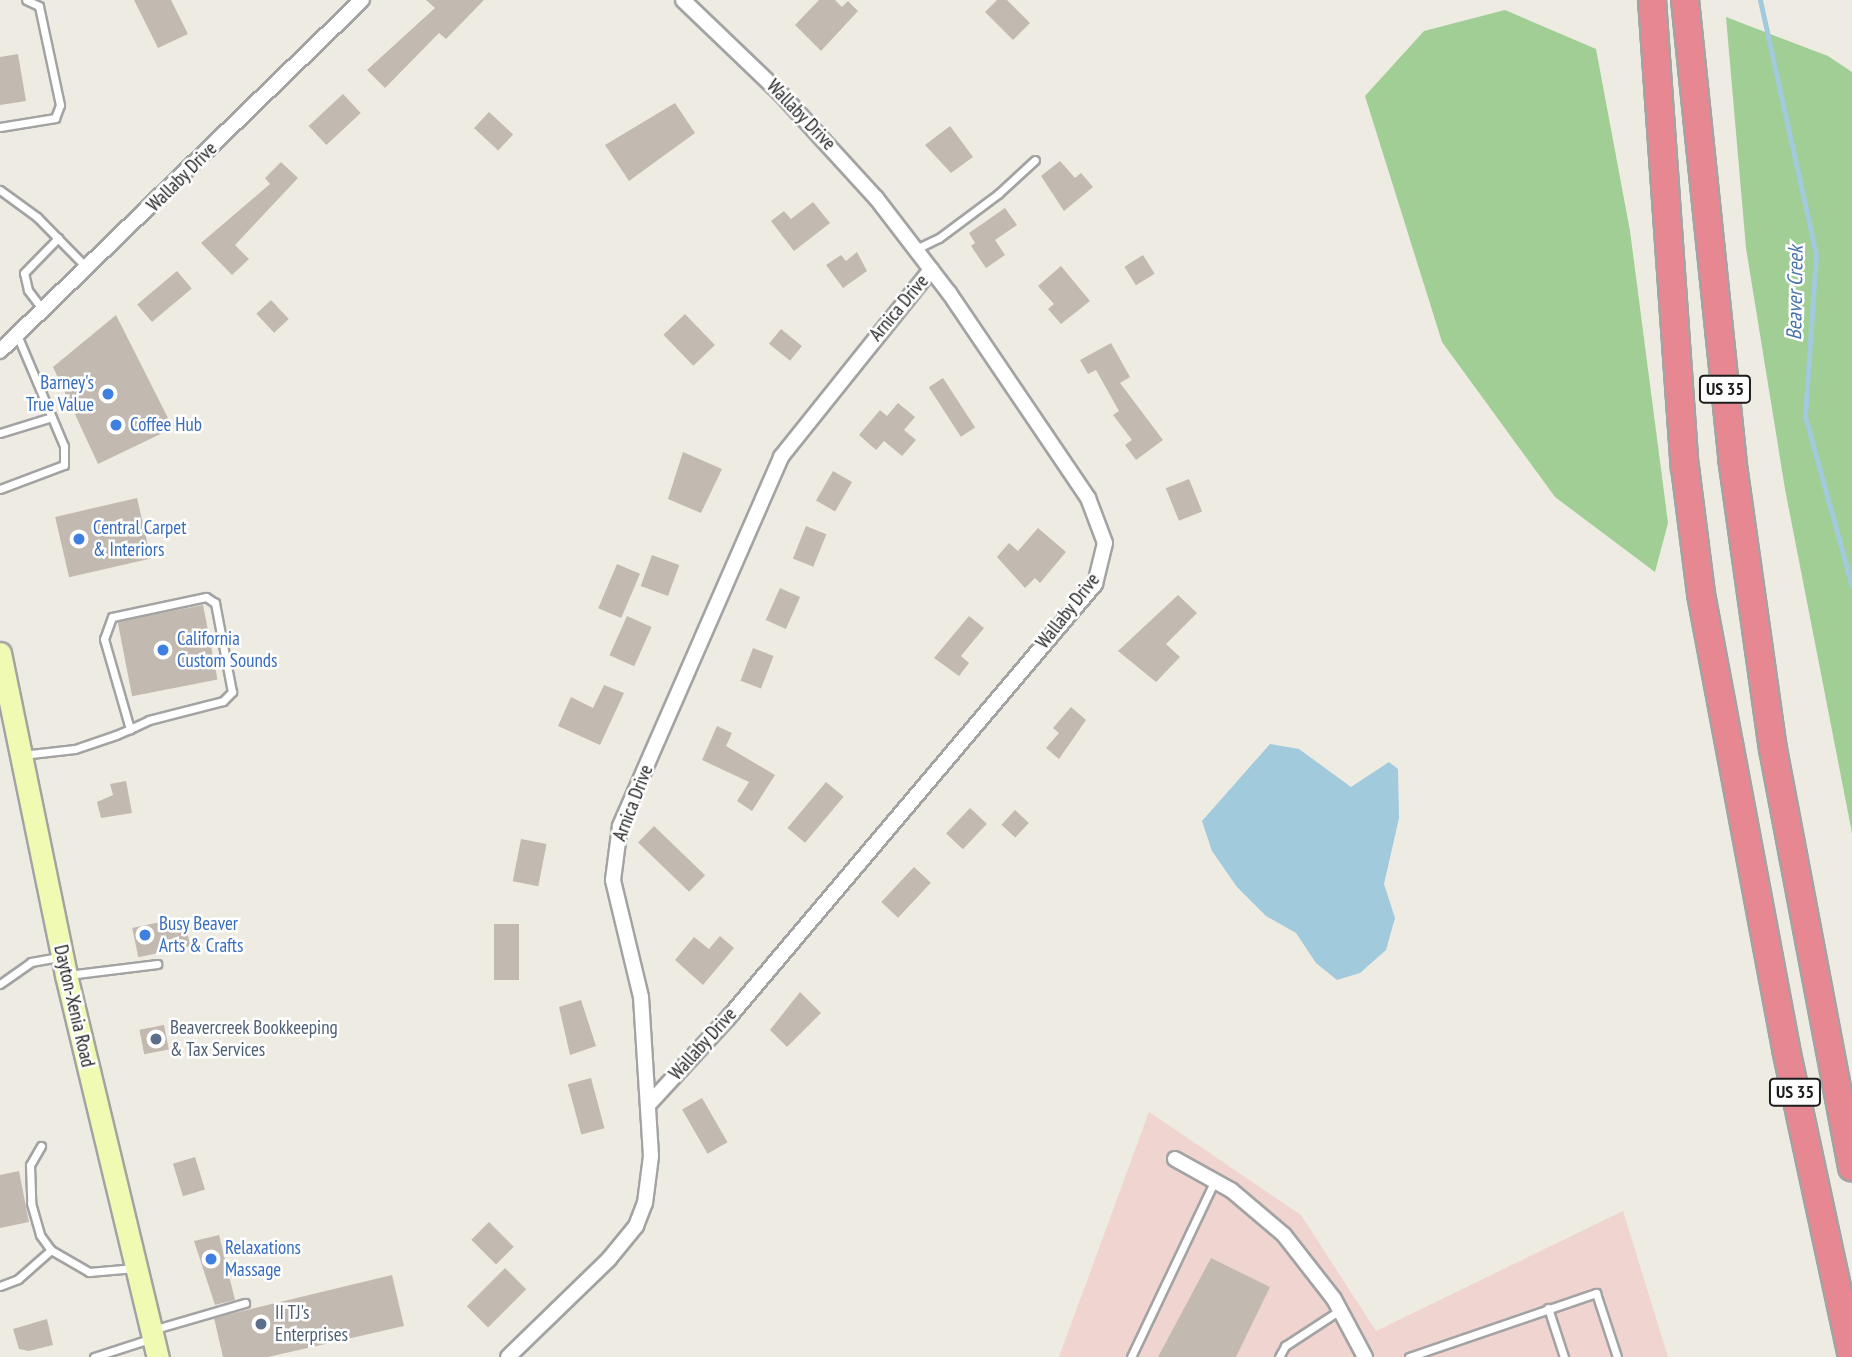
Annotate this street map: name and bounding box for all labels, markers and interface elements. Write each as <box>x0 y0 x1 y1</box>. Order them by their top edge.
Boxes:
street label: Wallaby Drive <box>762 75 840 155</box>
street label: Wallaby Drive <box>142 137 222 217</box>
water label: Beaver Creek <box>1782 246 1808 340</box>
street label: Arnica Drive <box>865 270 933 346</box>
place label: Barney's True Value <box>26 372 94 416</box>
road number: US 35 <box>1699 374 1751 404</box>
marker: Barney's True Value <box>100 386 116 402</box>
place label: Coffee Hub <box>130 414 202 436</box>
marker: Coffee Hub <box>108 417 124 433</box>
place label: Central Carpet & Interiors <box>93 517 186 561</box>
marker: Central Carpet & Interiors <box>71 531 87 547</box>
street label: Wallaby Drive <box>1031 569 1105 653</box>
place label: California Custom Sounds <box>177 628 277 672</box>
marker: California Custom Sounds <box>155 642 171 658</box>
street label: Arnica Drive <box>608 762 658 844</box>
place label: Busy Beaver Arts & Crafts <box>159 913 243 957</box>
marker: Busy Beaver Arts & Crafts <box>137 927 153 943</box>
street label: Dayton-Xenia Road <box>49 943 99 1069</box>
street label: Wallaby Drive <box>664 1003 742 1085</box>
place label: Beavercreek Bookkeeping & Tax Services <box>170 1017 338 1061</box>
marker: Beavercreek Bookkeeping & Tax Services <box>148 1031 164 1047</box>
road number: US 35 <box>1769 1078 1821 1106</box>
place label: Relaxations Massage <box>225 1237 301 1281</box>
marker: Relaxations Massage <box>203 1251 219 1267</box>
place label: II TJ's Enterprises <box>275 1302 348 1346</box>
marker: II TJ's Enterprises <box>253 1316 269 1332</box>

